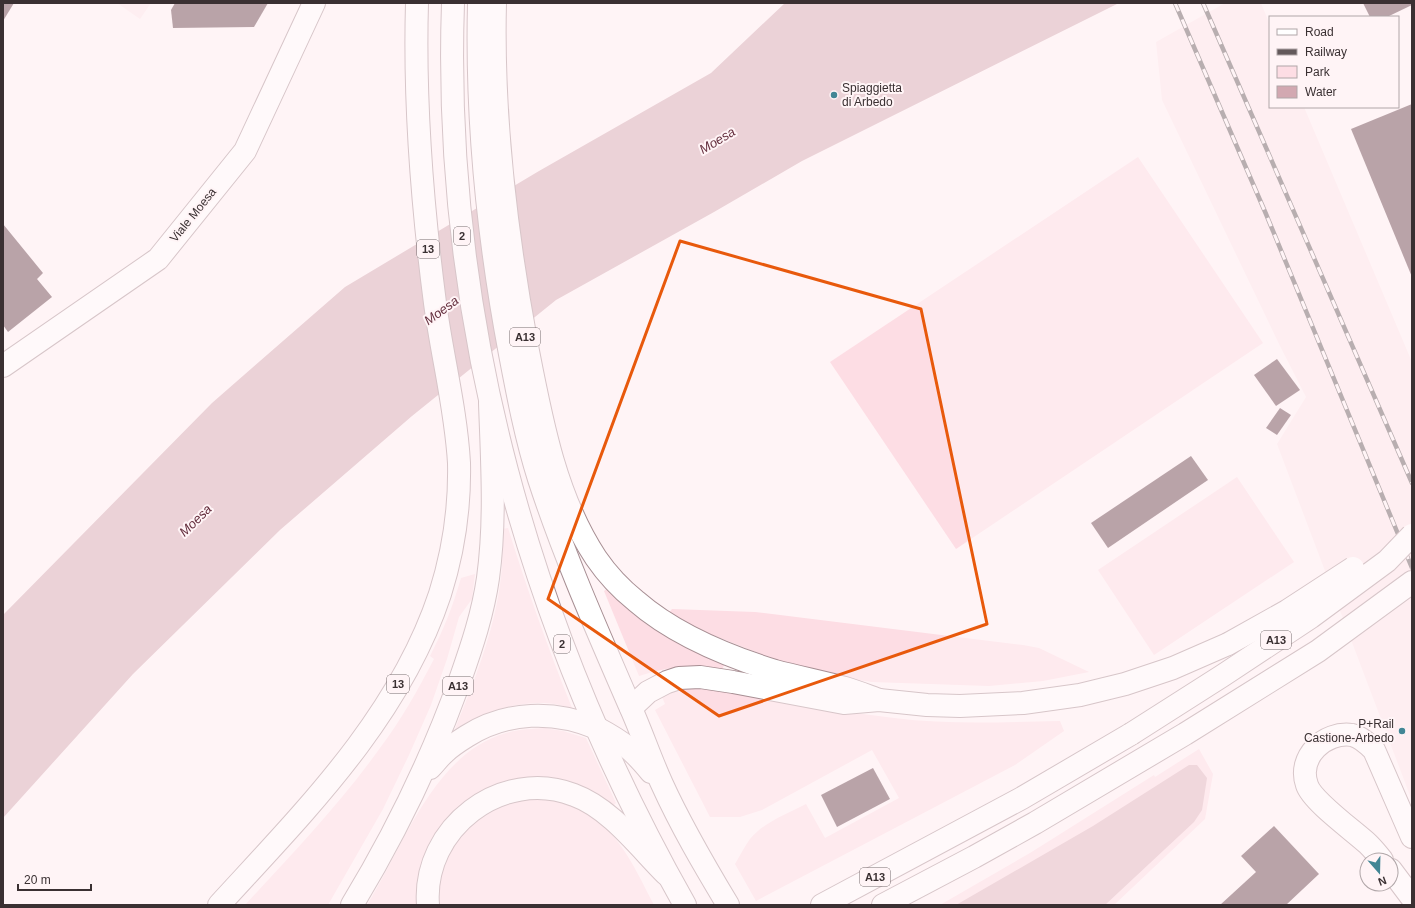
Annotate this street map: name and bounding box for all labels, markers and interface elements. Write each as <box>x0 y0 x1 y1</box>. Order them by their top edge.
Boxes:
legend <box>1269 16 1399 108</box>
text: Road <box>1305 25 1334 39</box>
text: Railway <box>1305 45 1347 59</box>
text: Park <box>1305 65 1331 79</box>
place label: Spiaggietta di Arbedo <box>842 81 902 109</box>
text: Water <box>1305 85 1337 99</box>
marker: Spiaggietta di Arbedo <box>829 90 839 100</box>
water label: Moesa <box>697 124 738 157</box>
street label: Viale Moesa <box>167 185 219 245</box>
road number: 2 <box>454 227 470 245</box>
road number: 13 <box>417 240 439 258</box>
water label: Moesa <box>421 293 461 328</box>
road number: A13 <box>510 328 540 346</box>
water label: Moesa <box>176 501 215 539</box>
road number: A13 <box>1261 631 1291 649</box>
road number: 2 <box>554 635 570 653</box>
road number: 13 <box>387 675 409 693</box>
road number: A13 <box>443 677 473 695</box>
place label: P+Rail Castione-Arbedo <box>1304 717 1394 745</box>
marker: P+Rail Castione-Arbedo <box>1397 726 1407 736</box>
north arrow <box>1359 852 1399 892</box>
scale bar <box>18 866 91 892</box>
road number: A13 <box>860 868 890 886</box>
text: 20 m <box>24 873 51 887</box>
text: N <box>1377 874 1388 888</box>

